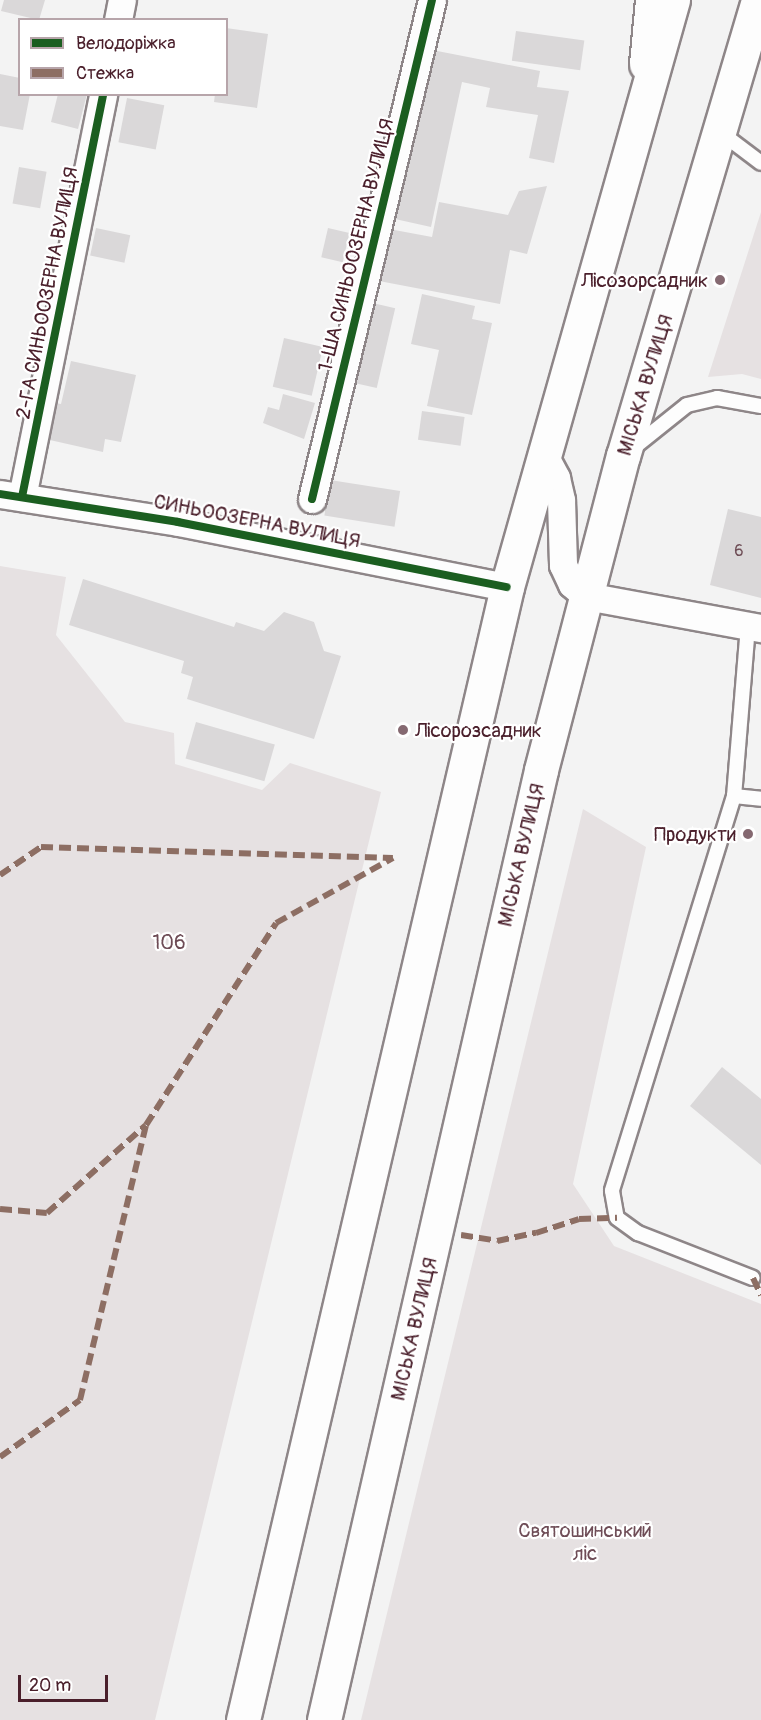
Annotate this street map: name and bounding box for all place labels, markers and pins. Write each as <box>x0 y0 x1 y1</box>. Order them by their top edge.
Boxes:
place label: Лісозорсадник <box>581 268 708 292</box>
marker: Лісозорсадник <box>713 273 727 287</box>
place label: Лісорозсадник <box>415 718 542 742</box>
marker: Лісорозсадник <box>396 723 410 737</box>
place label: Продукти <box>654 822 736 846</box>
marker: Продукти <box>741 827 755 841</box>

